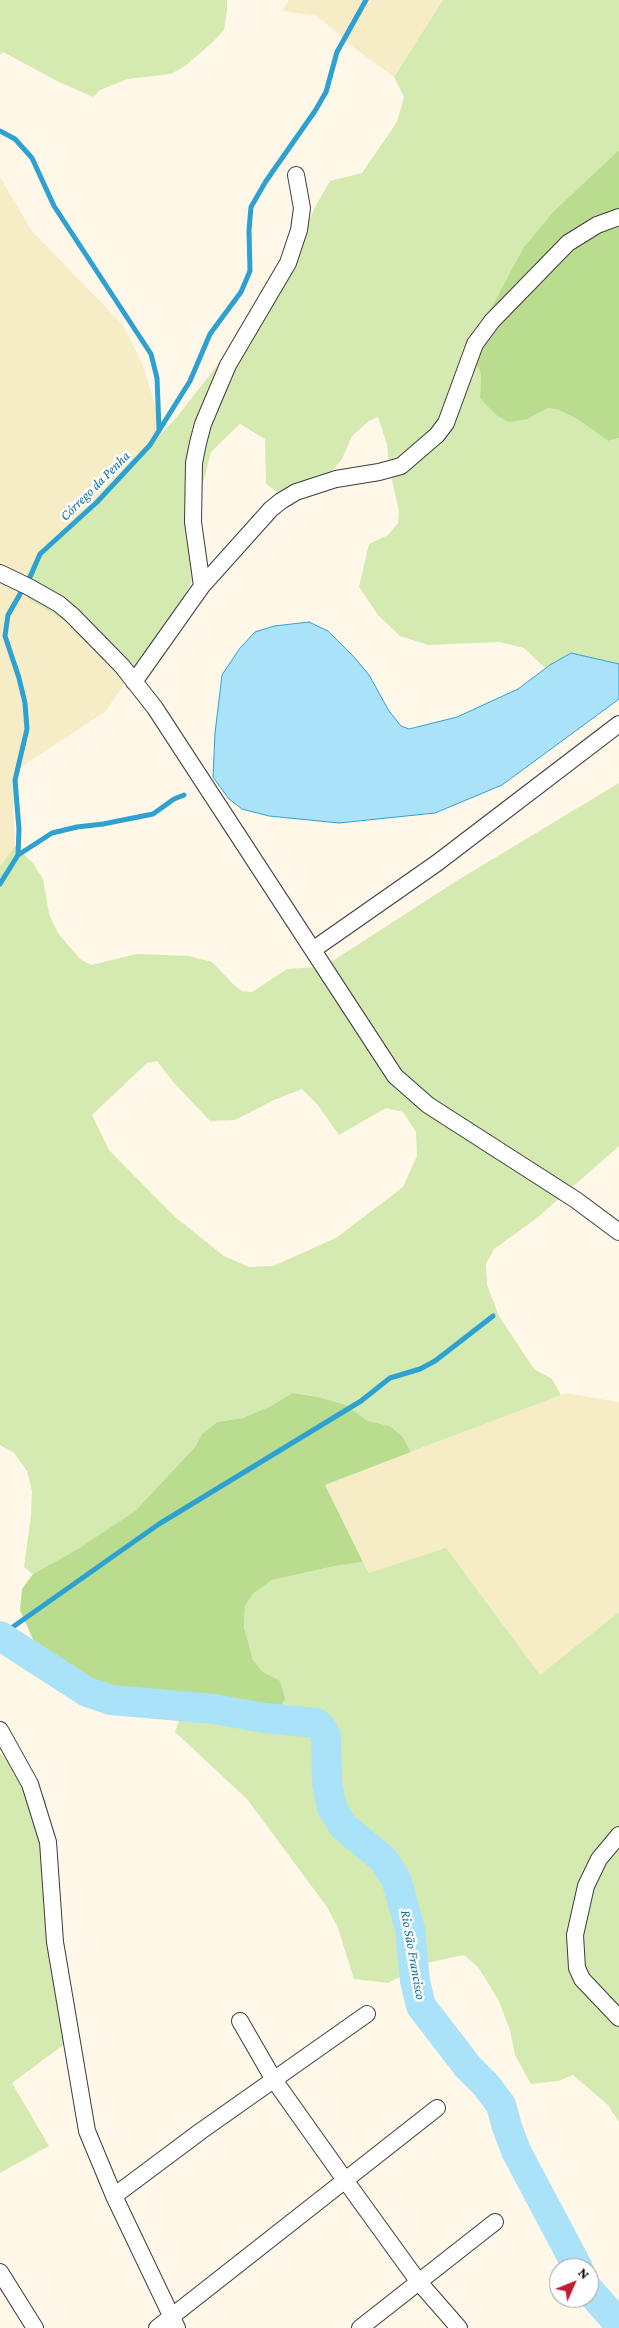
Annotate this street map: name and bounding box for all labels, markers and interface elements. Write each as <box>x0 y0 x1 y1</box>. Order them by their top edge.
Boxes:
water label: Córrego da Penha <box>57 448 133 524</box>
water label: Rio São Francisco <box>397 1909 429 2001</box>
north arrow <box>549 2258 599 2308</box>
text: N <box>575 2264 593 2282</box>

